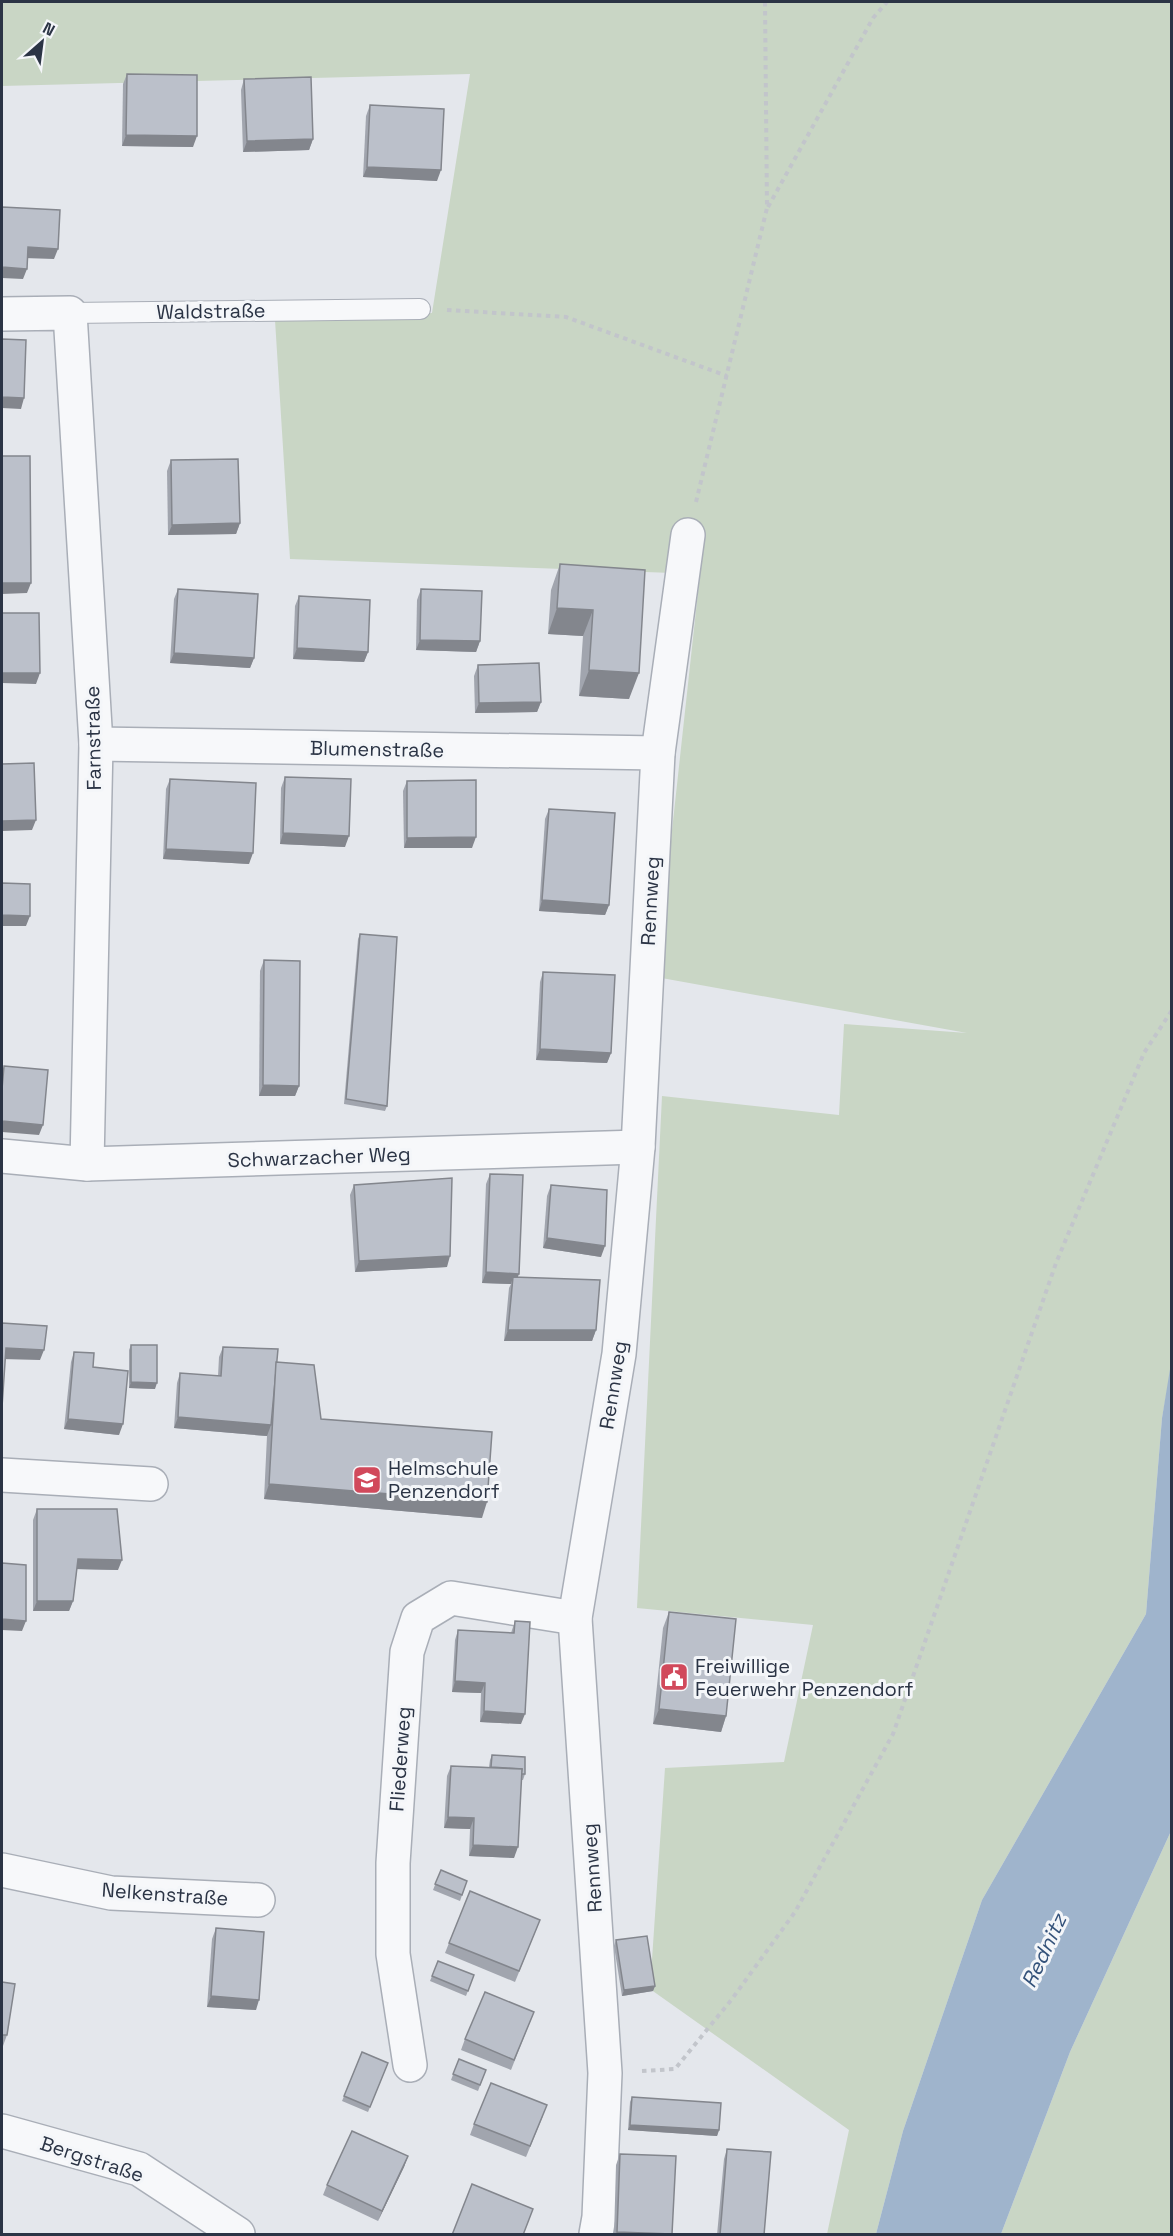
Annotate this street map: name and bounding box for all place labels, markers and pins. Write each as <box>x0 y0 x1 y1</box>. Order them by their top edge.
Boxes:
place label: Helmschule Penzendorf <box>388 1455 500 1504</box>
school or university icon: Helmschule Penzendorf <box>351 1464 383 1496</box>
place label: Freiwillige Feuerwehr Penzendorf <box>695 1653 913 1702</box>
public building icon: Freiwillige Feuerwehr Penzendorf <box>658 1661 690 1693</box>

